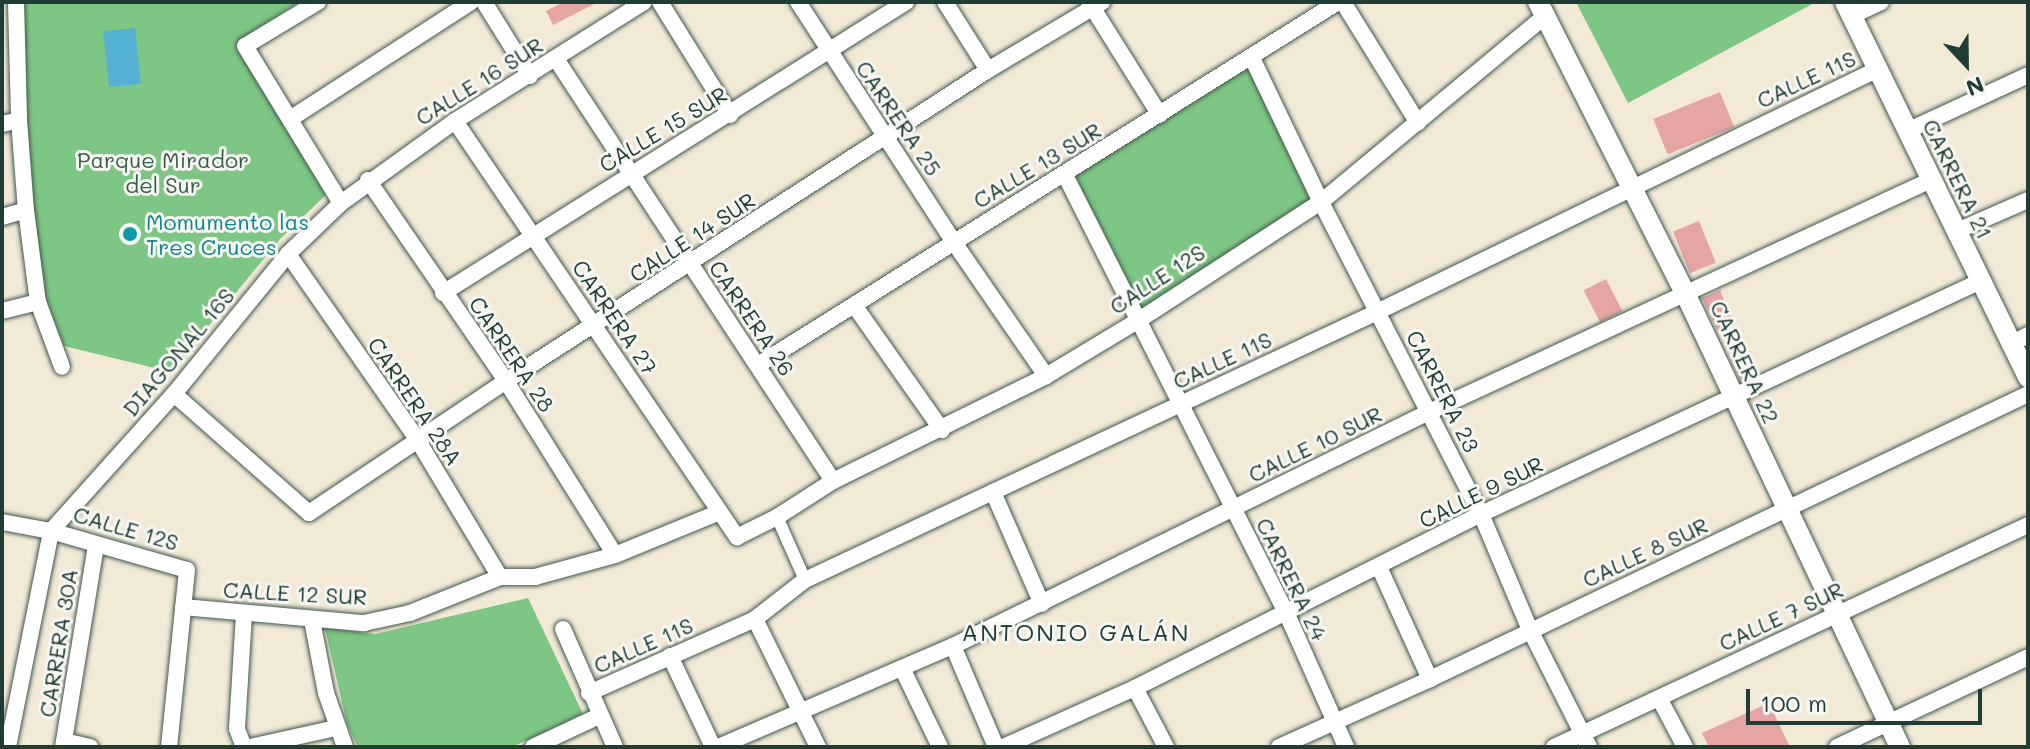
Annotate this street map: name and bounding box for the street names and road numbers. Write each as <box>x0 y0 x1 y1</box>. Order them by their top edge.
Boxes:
street label: CALLE 16 SUR <box>411 31 547 131</box>
street label: CALLE 11S <box>1752 45 1860 113</box>
street label: CARRERA 25 <box>851 55 947 181</box>
street label: CALLE 15 SUR <box>594 80 732 178</box>
street label: CARRERA 21 <box>1918 115 1998 243</box>
street label: CALLE 13 SUR <box>968 116 1106 214</box>
street label: CALLE 14 SUR <box>624 187 760 287</box>
street label: CALLE 12S <box>1104 238 1210 320</box>
street label: CARRERA 27 <box>567 255 663 379</box>
street label: CARRERA 26 <box>704 255 800 381</box>
street label: DIAGONAL 16S <box>117 283 239 421</box>
street label: CARRERA 28 <box>464 291 560 417</box>
street label: CARRERA 22 <box>1705 296 1785 428</box>
street label: CALLE 11S <box>1168 326 1276 394</box>
street label: CARRERA 23 <box>1401 326 1485 456</box>
street label: CARRERA 28A <box>362 332 468 470</box>
street label: CALLE 10 SUR <box>1244 400 1386 488</box>
street label: CALLE 9 SUR <box>1415 451 1547 533</box>
street label: CALLE 12S <box>70 500 182 556</box>
street label: CALLE 8 SUR <box>1578 511 1712 593</box>
street label: CARRERA 24 <box>1251 513 1333 645</box>
street label: CARRERA 30A <box>33 567 83 719</box>
street label: CALLE 12 SUR <box>222 576 368 610</box>
street label: CALLE 7 SUR <box>1715 576 1847 656</box>
street label: CALLE 11S <box>589 611 697 679</box>

